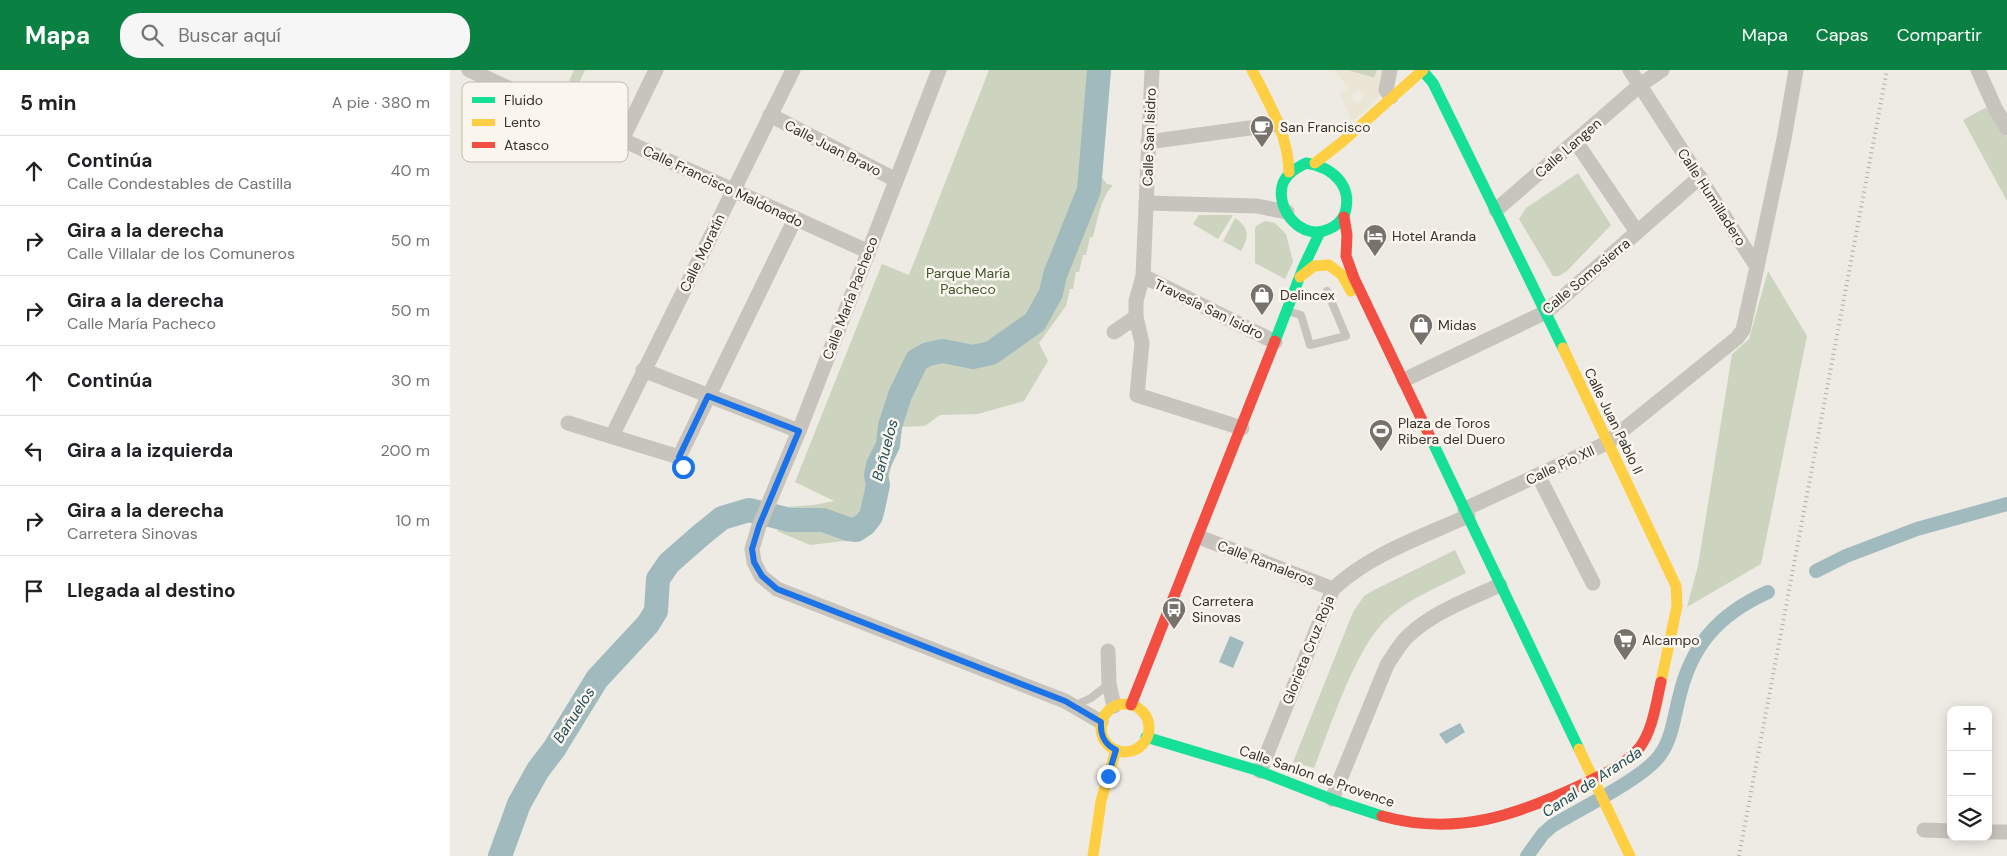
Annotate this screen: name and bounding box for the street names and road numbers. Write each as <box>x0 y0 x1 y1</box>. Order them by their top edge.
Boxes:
street label: Calle San Isidro <box>1138 87 1160 187</box>
street label: Calle Langen <box>1531 114 1605 182</box>
street label: Calle Juan Bravo <box>782 116 884 180</box>
street label: Calle Francisco Maldonado <box>640 141 806 231</box>
street label: Calle Humilladero <box>1674 145 1750 249</box>
street label: Calle Moratín <box>675 211 729 295</box>
street label: Calle María Pacheco <box>818 234 882 362</box>
street label: Calle Somosierra <box>1538 234 1634 318</box>
street label: Travesía San Isidro <box>1151 275 1267 343</box>
street label: Calle Juan Pablo II <box>1581 365 1647 477</box>
street label: Calle Pío XII <box>1523 441 1597 489</box>
street label: Calle Ramaleros <box>1215 536 1317 590</box>
street label: Glorieta Cruz Roja <box>1278 593 1338 707</box>
street label: Calle Sanlon de Provence <box>1237 741 1397 811</box>

